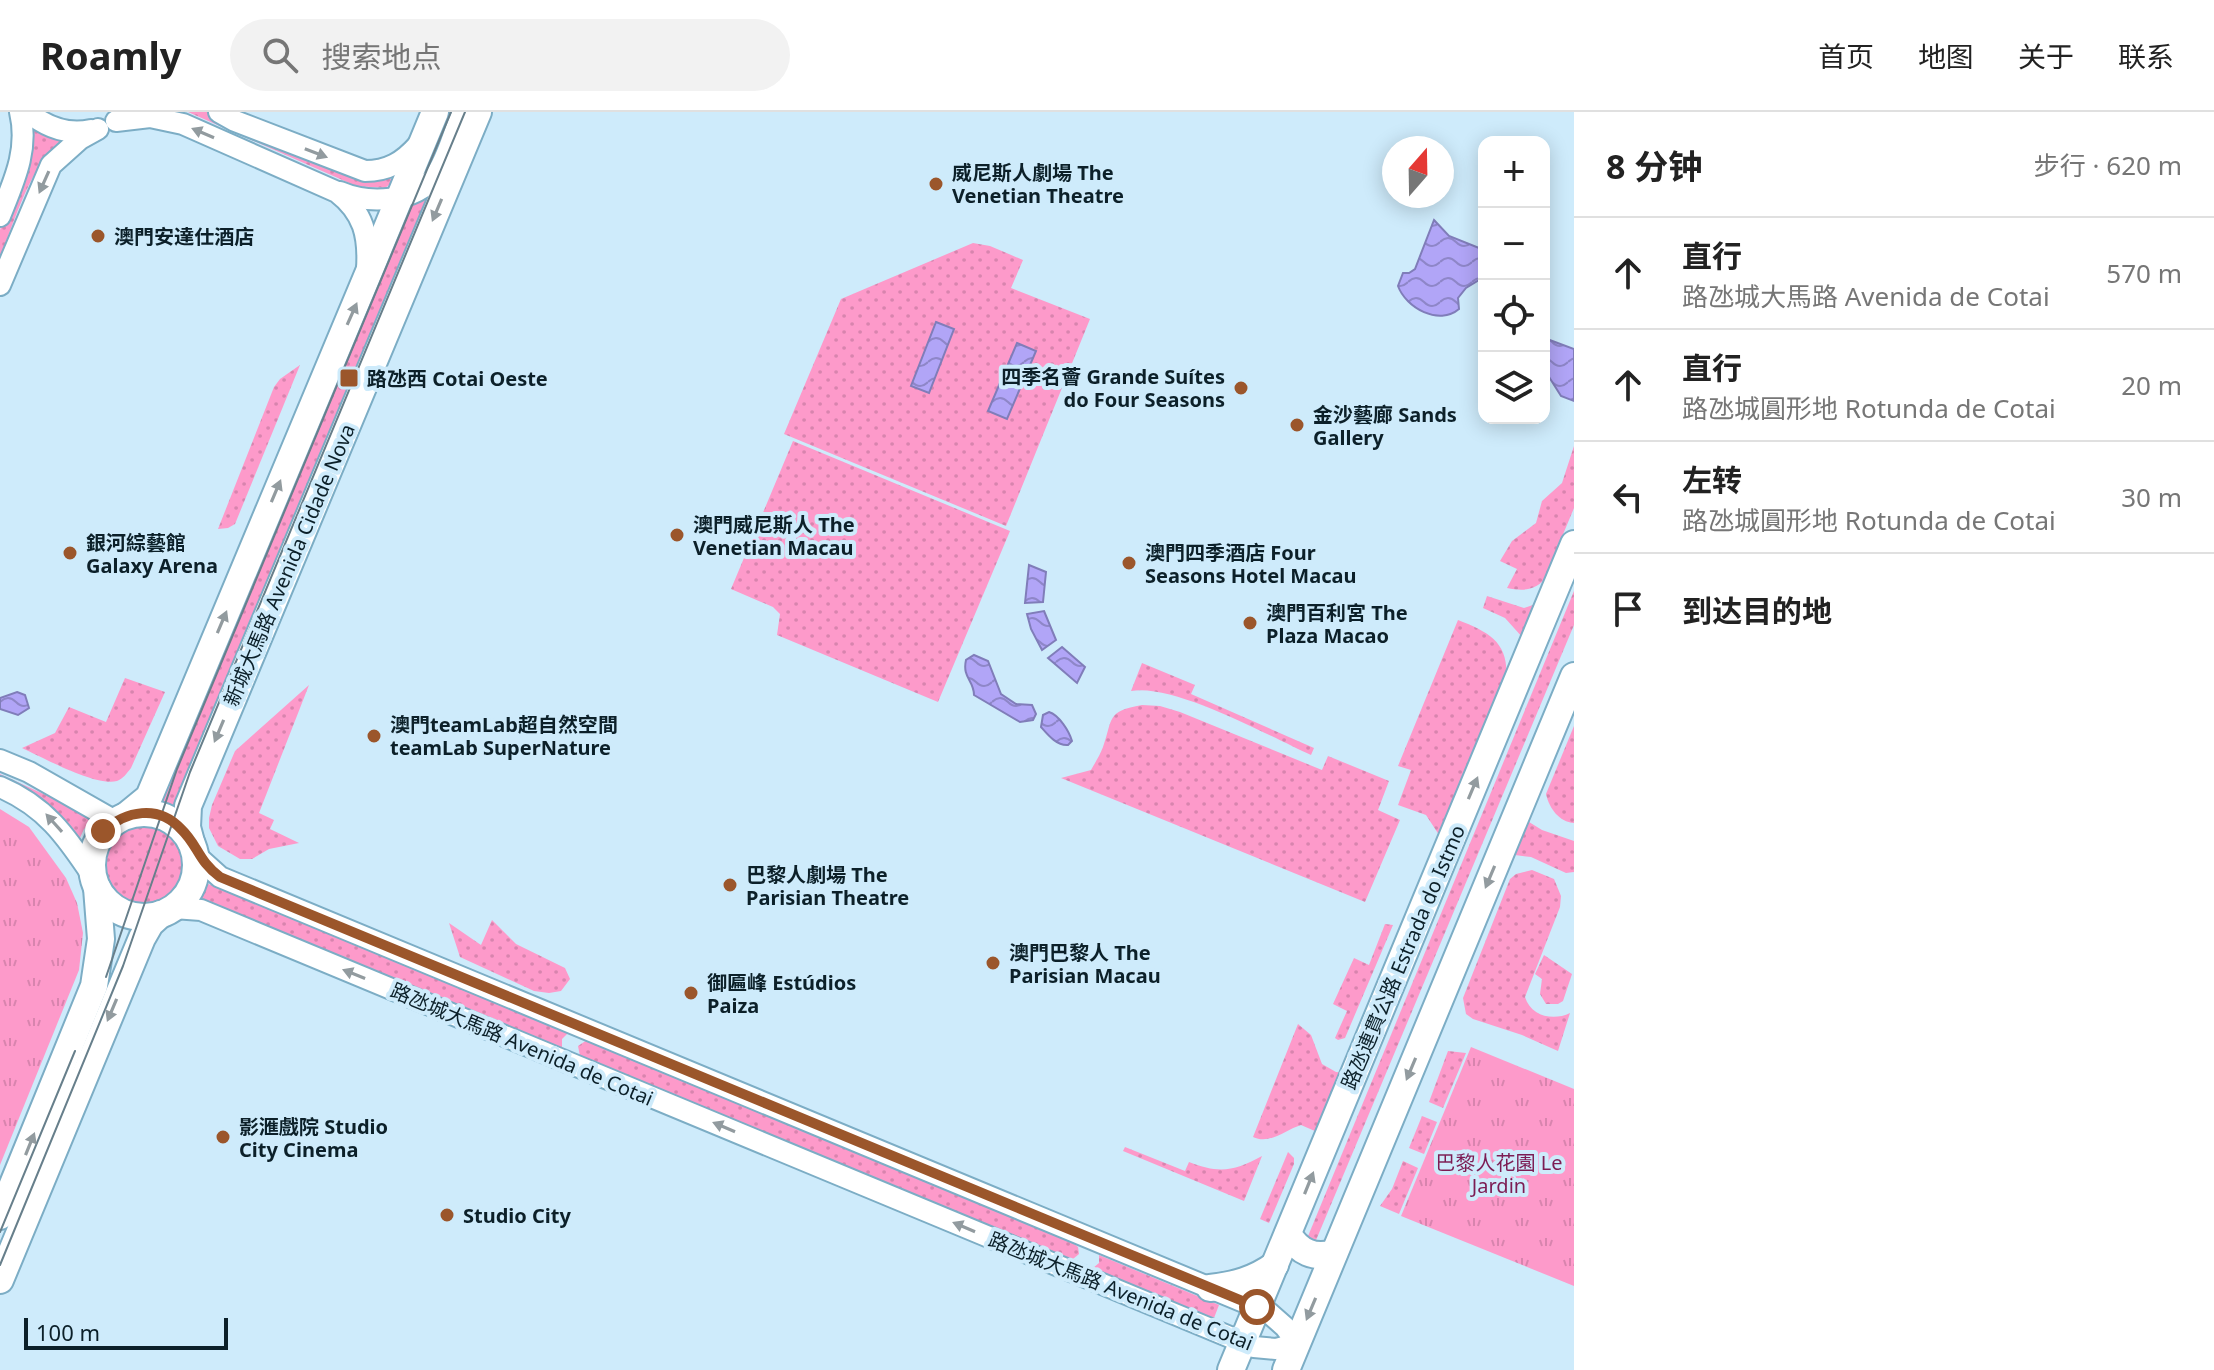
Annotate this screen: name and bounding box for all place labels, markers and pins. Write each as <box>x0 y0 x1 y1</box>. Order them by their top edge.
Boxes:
place label: 威尼斯人劇場 The Venetian Theatre <box>952 159 1124 209</box>
marker: 威尼斯人劇場 The Venetian Theatre <box>927 175 945 193</box>
place label: 澳門安達仕酒店 <box>114 223 254 250</box>
marker: 澳門安達仕酒店 <box>89 227 107 245</box>
place label: 四季名薈 Grande Suítes do Four Seasons <box>1001 363 1225 413</box>
place label: 路氹西 Cotai Oeste <box>367 365 548 392</box>
marker: 路氹西 Cotai Oeste <box>338 367 360 389</box>
marker: 四季名薈 Grande Suítes do Four Seasons <box>1232 379 1250 397</box>
place label: 金沙藝廊 Sands Gallery <box>1313 401 1457 451</box>
marker: 金沙藝廊 Sands Gallery <box>1288 416 1306 434</box>
place label: 澳門威尼斯人 The Venetian Macau <box>693 511 855 561</box>
marker: 澳門威尼斯人 The Venetian Macau <box>668 526 686 544</box>
place label: 銀河綜藝館 Galaxy Arena <box>86 529 218 579</box>
place label: 澳門四季酒店 Four Seasons Hotel Macau <box>1145 539 1356 589</box>
marker: 銀河綜藝館 Galaxy Arena <box>61 544 79 562</box>
marker: 澳門四季酒店 Four Seasons Hotel Macau <box>1120 554 1138 572</box>
place label: 澳門百利宮 The Plaza Macao <box>1266 599 1408 649</box>
marker: 澳門百利宮 The Plaza Macao <box>1241 614 1259 632</box>
place label: 澳門teamLab超自然空間 teamLab SuperNature <box>390 711 618 761</box>
marker: 澳門teamLab超自然空間 teamLab SuperNature <box>365 727 383 745</box>
place label: 巴黎人劇場 The Parisian Theatre <box>746 861 909 911</box>
marker: 巴黎人劇場 The Parisian Theatre <box>721 876 739 894</box>
place label: 澳門巴黎人 The Parisian Macau <box>1009 939 1161 989</box>
marker: 澳門巴黎人 The Parisian Macau <box>984 954 1002 972</box>
place label: 御匾峰 Estúdios Paiza <box>707 969 856 1019</box>
marker: 御匾峰 Estúdios Paiza <box>682 984 700 1002</box>
place label: 影滙戲院 Studio City Cinema <box>239 1113 388 1163</box>
marker: 影滙戲院 Studio City Cinema <box>214 1128 232 1146</box>
place label: Studio City <box>463 1202 572 1229</box>
marker: Studio City <box>438 1206 456 1224</box>

